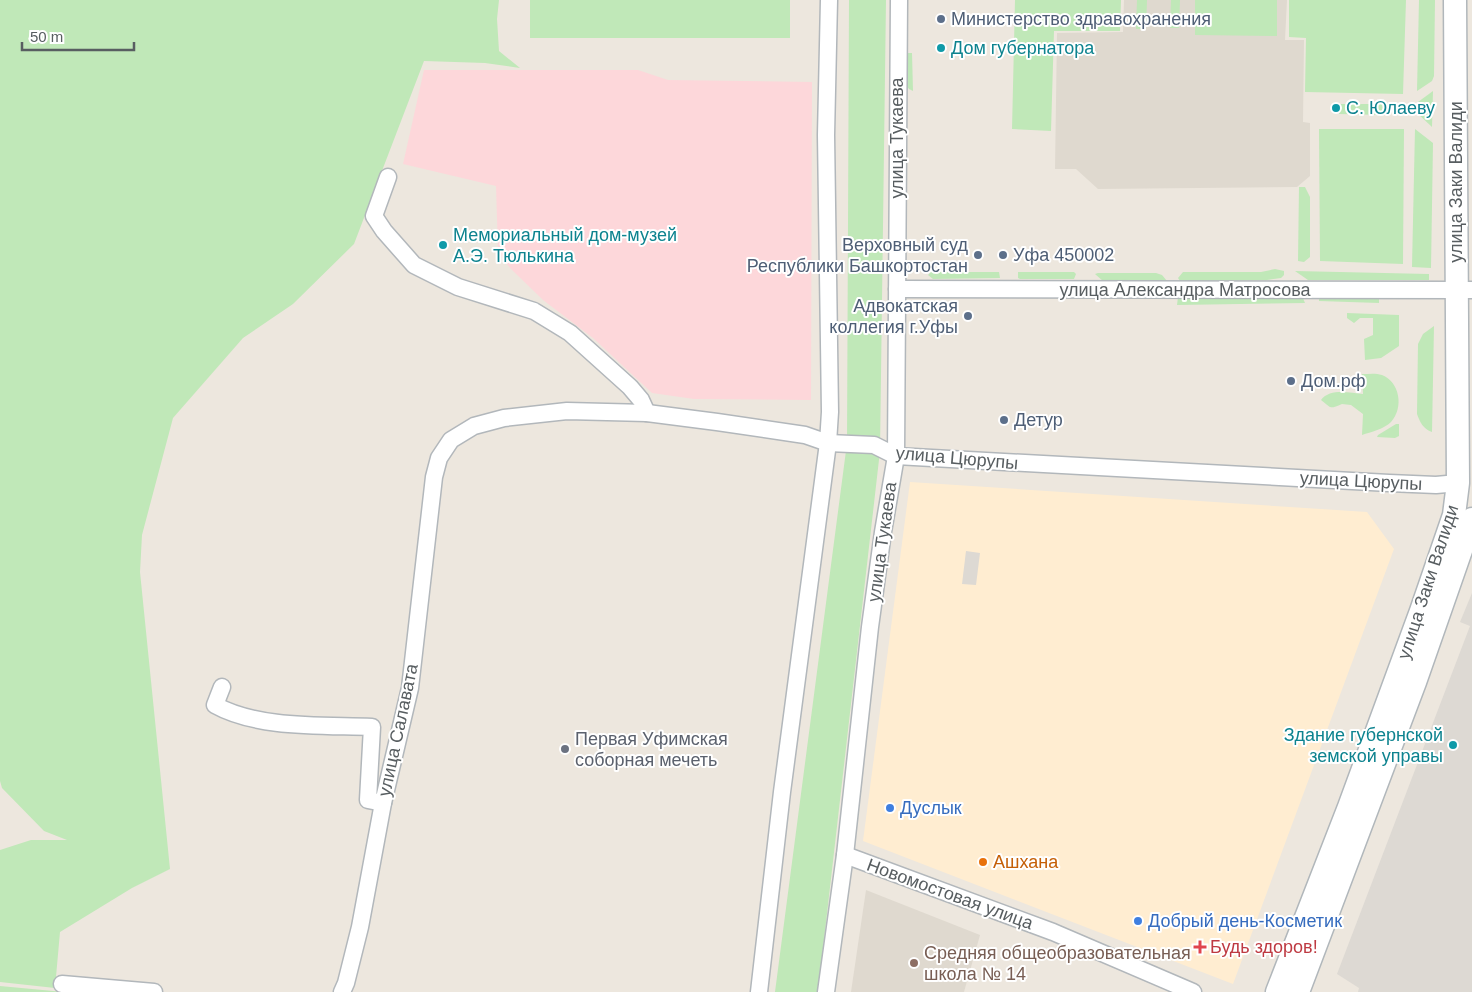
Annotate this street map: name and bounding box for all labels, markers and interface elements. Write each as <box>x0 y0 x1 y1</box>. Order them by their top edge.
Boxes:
place label: Министерство здравохранения <box>951 9 1211 29</box>
marker: Министерство здравохранения <box>935 13 947 25</box>
scale bar <box>22 20 135 52</box>
text: 50 m <box>30 28 63 45</box>
place label: Дом губернатора <box>951 38 1095 58</box>
marker: Дом губернатора <box>935 42 947 54</box>
street label: улица Тукаева <box>887 76 907 199</box>
place label: С. Юлаеву <box>1346 98 1435 118</box>
street label: улица Заки Валиди <box>1446 101 1466 263</box>
marker: С. Юлаеву <box>1330 102 1342 114</box>
place label: Мемориальный дом-музей А.Э. Тюлькина <box>453 225 677 266</box>
place label: Верховный суд Республики Башкортостан <box>747 235 968 276</box>
marker: Мемориальный дом-музей А.Э. Тюлькина <box>437 239 449 251</box>
place label: Уфа 450002 <box>1013 245 1114 265</box>
marker: Верховный суд Республики Башкортостан <box>972 249 984 261</box>
marker: Уфа 450002 <box>997 249 1009 261</box>
street label: улица Александра Матросова <box>1059 280 1312 300</box>
place label: Адвокатская коллегия г.Уфы <box>829 296 958 337</box>
marker: Адвокатская коллегия г.Уфы <box>962 310 974 322</box>
place label: Дом.рф <box>1301 371 1366 391</box>
marker: Дом.рф <box>1285 375 1297 387</box>
place label: Детур <box>1014 410 1063 430</box>
marker: Детур <box>998 414 1010 426</box>
street label: улица Цюрупы <box>895 443 1019 473</box>
street label: улица Цюрупы <box>1299 468 1423 494</box>
street label: улица Тукаева <box>864 480 900 603</box>
street label: улица Заки Валиди <box>1394 502 1462 662</box>
street label: улица Салавата <box>374 661 422 798</box>
place label: Здание губернской земской управы <box>1284 725 1443 766</box>
place label: Первая Уфимская соборная мечеть <box>575 729 728 770</box>
marker: Здание губернской земской управы <box>1447 739 1459 751</box>
marker: Первая Уфимская соборная мечеть <box>559 743 571 755</box>
place label: Дуслык <box>900 798 962 818</box>
marker: Дуслык <box>884 802 896 814</box>
place label: Ашхана <box>993 852 1059 872</box>
street label: Новомостовая улица <box>864 855 1037 934</box>
marker: Ашхана <box>977 856 989 868</box>
place label: Добрый день-Косметик <box>1148 911 1342 931</box>
marker: Добрый день-Косметик <box>1132 915 1144 927</box>
place label: Будь здоров! <box>1210 937 1318 957</box>
marker: Будь здоров! <box>1194 941 1206 953</box>
place label: Средняя общеобразовательная школа № 14 <box>924 943 1191 984</box>
marker: Средняя общеобразовательная школа № 14 <box>908 957 920 969</box>

